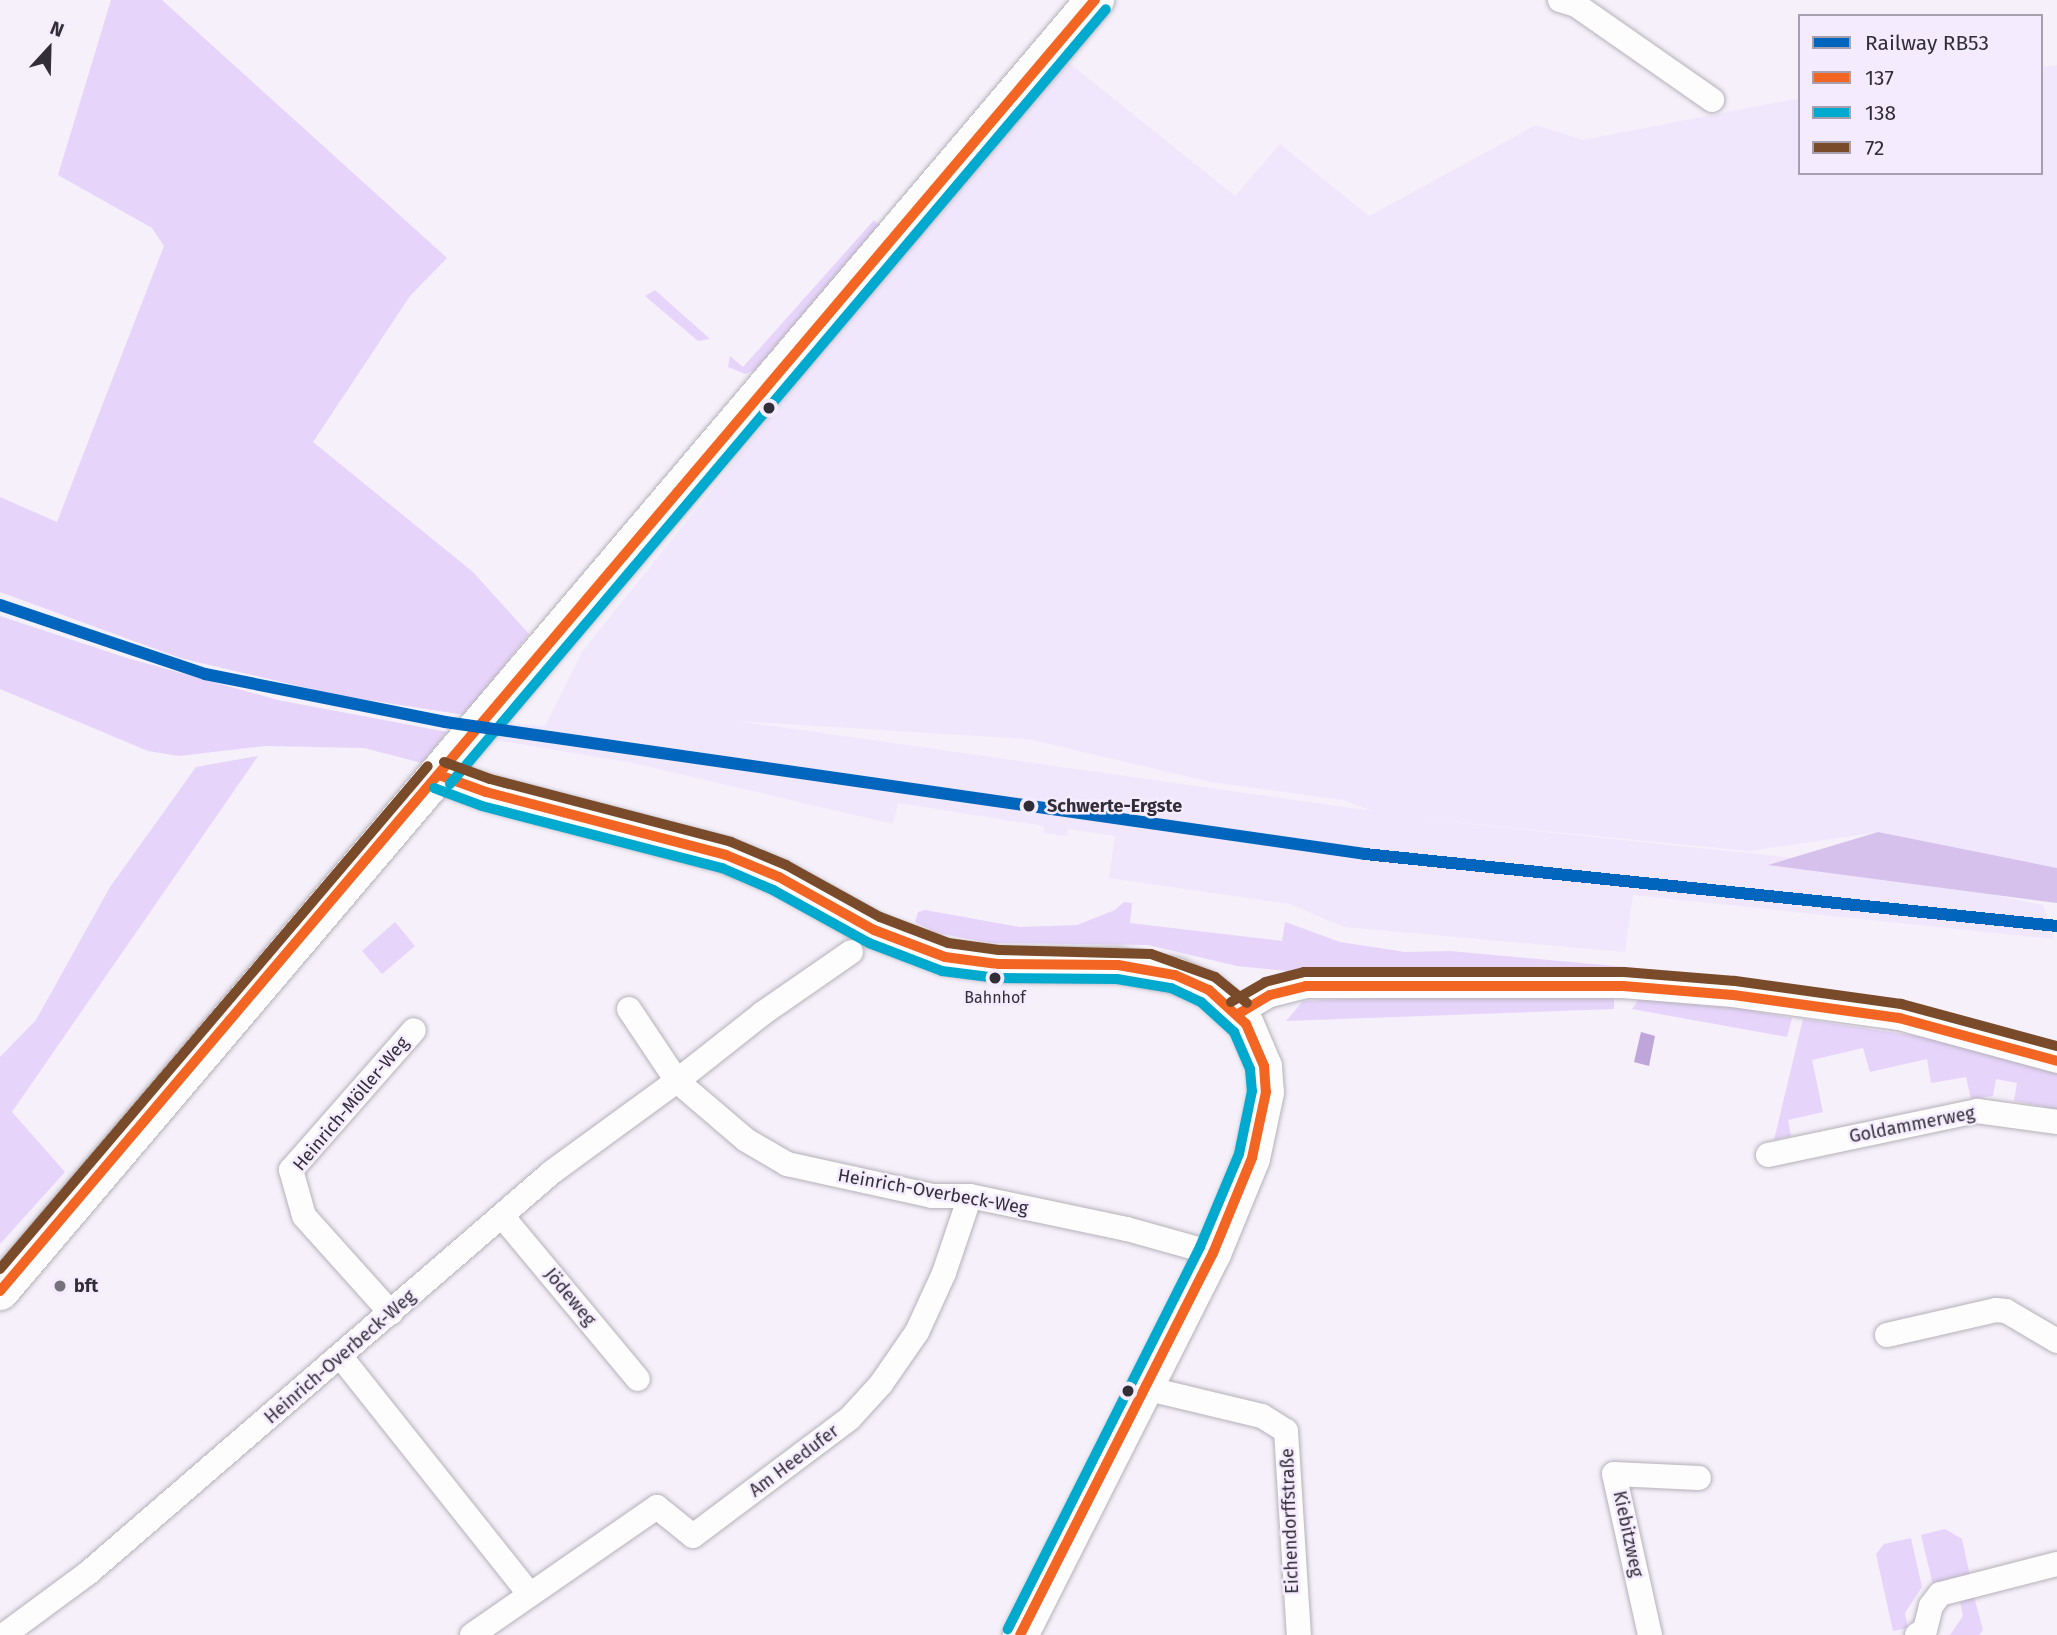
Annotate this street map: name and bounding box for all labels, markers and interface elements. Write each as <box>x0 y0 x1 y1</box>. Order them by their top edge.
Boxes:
north arrow <box>14 14 84 84</box>
legend <box>1798 14 2043 175</box>
text: N <box>47 16 67 42</box>
text: Railway RB53 <box>1865 30 1989 56</box>
text: 137 <box>1865 65 1894 91</box>
text: 138 <box>1865 100 1896 126</box>
text: 72 <box>1865 135 1884 161</box>
unlabelled marker <box>762 401 776 415</box>
marker: Schwerte-Ergste <box>1017 794 1041 818</box>
place label: Schwerte-Ergste <box>1047 795 1182 817</box>
marker: Bahnhof <box>988 971 1002 985</box>
place label: Bahnhof <box>964 988 1026 1008</box>
street label: Heinrich-Möller-Weg <box>289 1033 413 1175</box>
street label: Goldammerweg <box>1847 1102 1977 1148</box>
street label: Heinrich-Overbeck-Weg <box>836 1165 1030 1219</box>
street label: Jödeweg <box>540 1264 600 1330</box>
place label: bft <box>74 1275 98 1297</box>
marker: bft <box>52 1278 68 1294</box>
street label: Heinrich-Overbeck-Weg <box>260 1286 420 1428</box>
unlabelled marker <box>1121 1384 1135 1398</box>
street label: Am Heedufer <box>745 1420 843 1502</box>
street label: Eichendorffstraße <box>1277 1448 1303 1594</box>
street label: Kiebitzweg <box>1608 1489 1648 1579</box>

